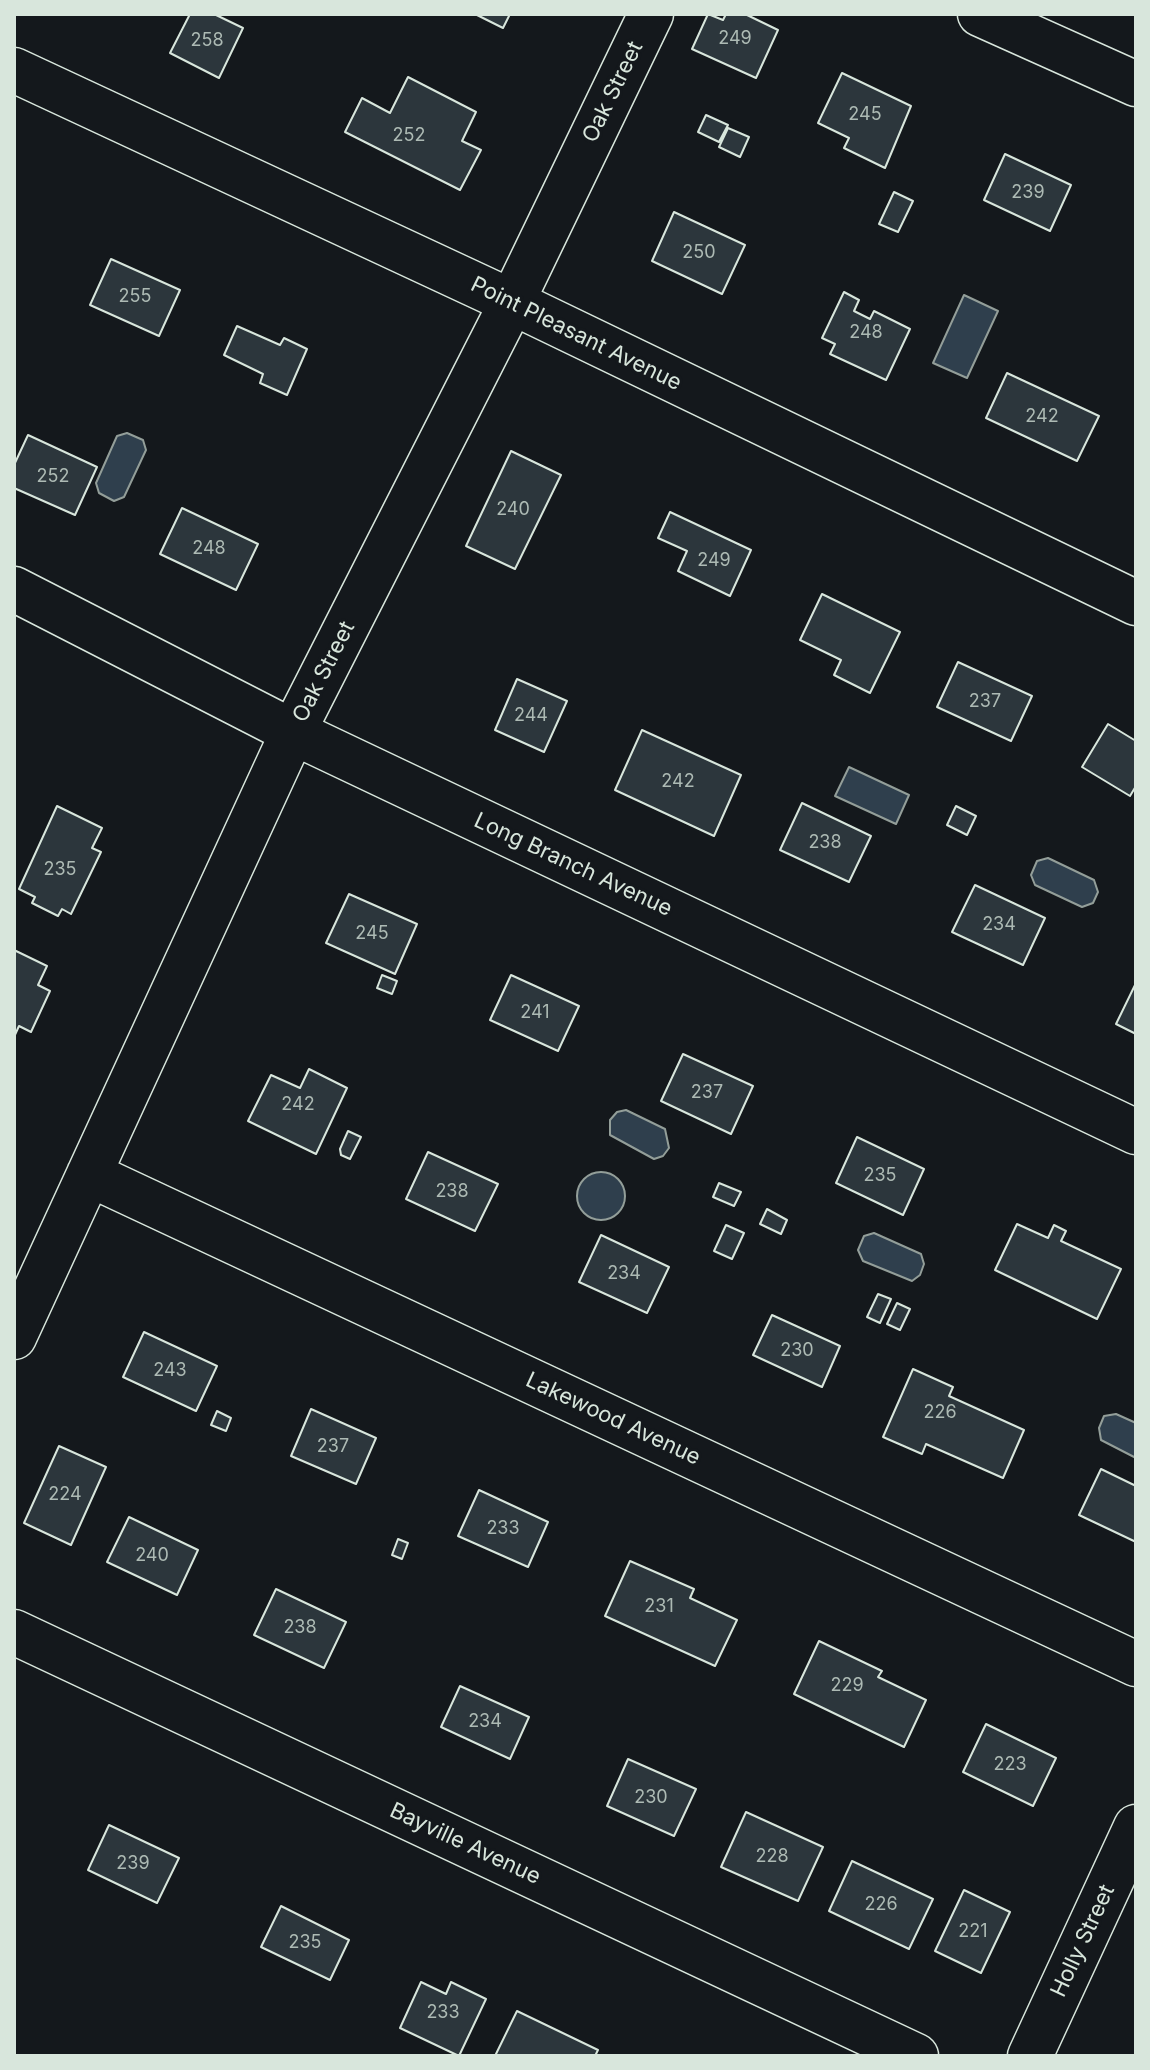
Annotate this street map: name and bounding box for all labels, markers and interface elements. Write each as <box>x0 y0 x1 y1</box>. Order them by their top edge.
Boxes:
house number: 249 <box>718 28 752 50</box>
house number: 258 <box>190 30 224 52</box>
street label: Oak Street <box>577 37 649 147</box>
house number: 245 <box>848 104 882 126</box>
house number: 252 <box>393 125 425 147</box>
house number: 239 <box>1011 182 1045 204</box>
house number: 250 <box>682 242 716 264</box>
street label: Point Pleasant Avenue <box>466 271 686 397</box>
house number: 255 <box>119 286 151 308</box>
house number: 248 <box>849 322 883 344</box>
house number: 242 <box>1025 406 1059 428</box>
house number: 252 <box>37 466 69 488</box>
house number: 240 <box>496 499 530 521</box>
house number: 248 <box>192 538 226 560</box>
house number: 249 <box>697 550 731 572</box>
street label: Oak Street <box>287 617 361 727</box>
house number: 237 <box>969 691 1001 713</box>
house number: 244 <box>514 705 548 727</box>
house number: 242 <box>661 771 695 793</box>
street label: Long Branch Avenue <box>470 808 676 922</box>
house number: 238 <box>808 832 842 854</box>
house number: 235 <box>43 859 77 881</box>
house number: 234 <box>982 914 1016 936</box>
house number: 245 <box>355 923 389 945</box>
house number: 241 <box>520 1002 550 1024</box>
house number: 237 <box>691 1082 723 1104</box>
house number: 242 <box>281 1094 315 1116</box>
house number: 235 <box>863 1165 897 1187</box>
house number: 238 <box>435 1181 469 1203</box>
house number: 234 <box>607 1263 641 1285</box>
house number: 230 <box>780 1340 814 1362</box>
house number: 243 <box>153 1360 187 1382</box>
street label: Lakewood Avenue <box>521 1367 705 1471</box>
house number: 226 <box>923 1402 957 1424</box>
house number: 237 <box>317 1436 349 1458</box>
house number: 224 <box>48 1484 82 1506</box>
house number: 233 <box>486 1518 520 1540</box>
house number: 240 <box>135 1545 169 1567</box>
house number: 231 <box>644 1596 674 1618</box>
house number: 238 <box>283 1617 317 1639</box>
house number: 229 <box>830 1675 864 1697</box>
house number: 234 <box>468 1711 502 1733</box>
house number: 223 <box>993 1754 1027 1776</box>
house number: 230 <box>634 1787 668 1809</box>
street label: Bayville Avenue <box>385 1798 545 1890</box>
house number: 228 <box>755 1846 789 1868</box>
house number: 239 <box>116 1853 150 1875</box>
street label: Holly Street <box>1045 1881 1121 2001</box>
house number: 226 <box>864 1894 898 1916</box>
house number: 221 <box>958 1921 988 1943</box>
house number: 235 <box>288 1932 322 1954</box>
house number: 233 <box>426 2002 460 2024</box>

